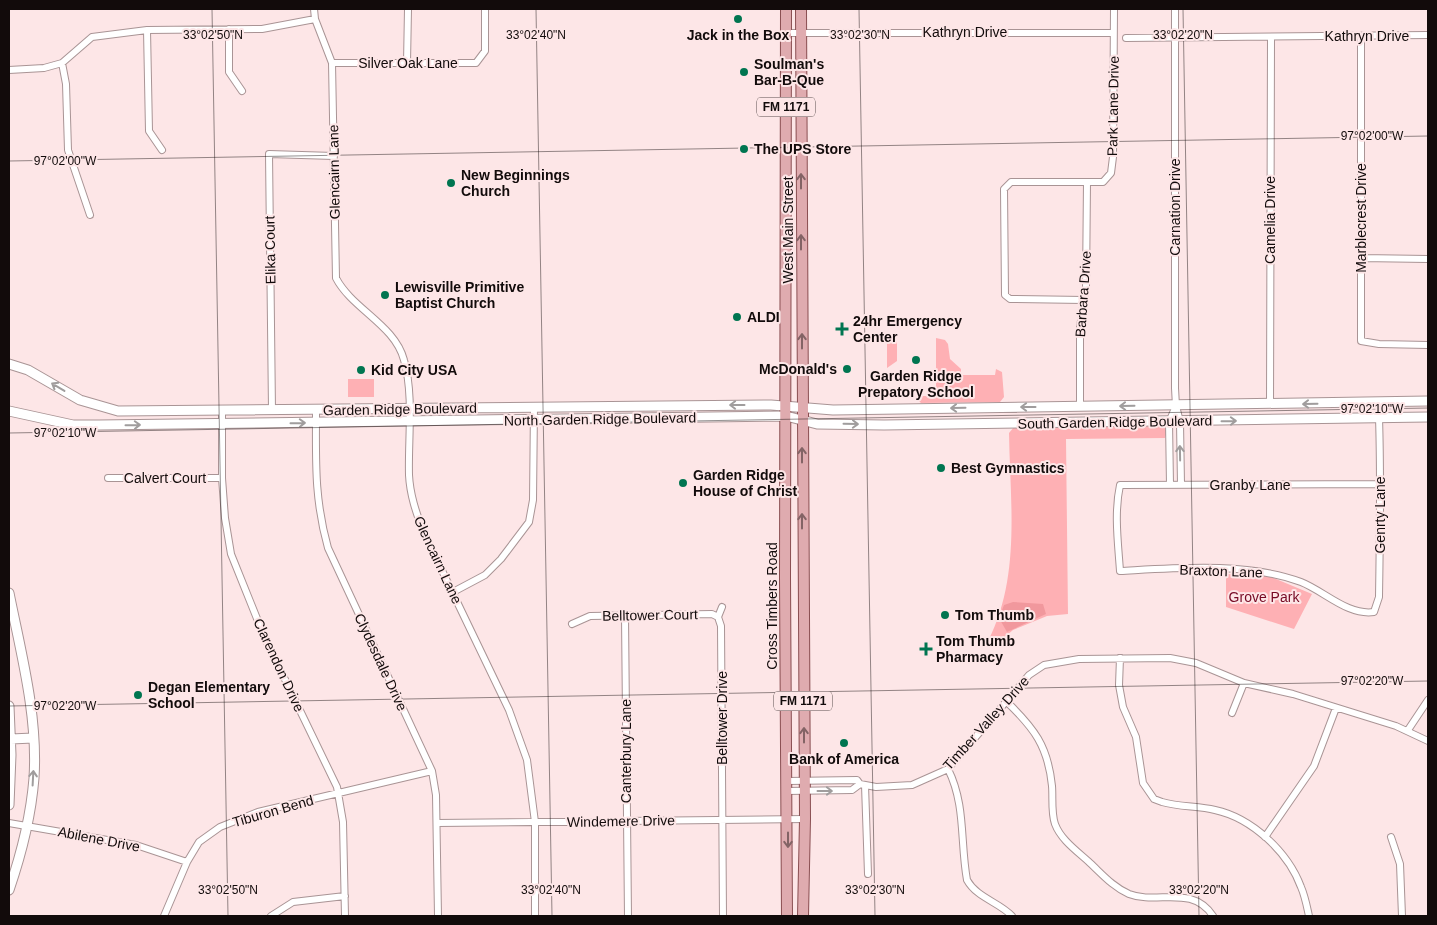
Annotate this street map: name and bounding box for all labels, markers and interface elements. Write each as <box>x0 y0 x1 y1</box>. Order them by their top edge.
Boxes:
marker: Jack in the Box <box>732 13 744 25</box>
street label: Kathryn Drive <box>923 24 1008 40</box>
place label: Jack in the Box <box>687 27 790 43</box>
text: 33°02'50"N <box>183 28 243 42</box>
text: 33°02'40"N <box>506 28 566 42</box>
text: 33°02'30"N <box>830 28 890 42</box>
text: 33°02'20"N <box>1153 28 1213 42</box>
street label: Kathryn Drive <box>1325 28 1410 44</box>
street label: Silver Oak Lane <box>358 55 458 71</box>
street label: Park Lane Drive <box>1104 55 1122 156</box>
place label: Soulman's Bar-B-Que <box>754 56 824 88</box>
marker: Soulman's Bar-B-Que <box>738 66 750 78</box>
road number: FM 1171 <box>757 98 815 116</box>
street label: Glencairn Lane <box>325 124 343 220</box>
text: 97°02'00"W <box>1341 129 1404 143</box>
place label: The UPS Store <box>754 141 851 157</box>
marker: The UPS Store <box>738 143 750 155</box>
text: 97°02'00"W <box>34 154 97 168</box>
street label: Carnation Drive <box>1167 158 1183 256</box>
street label: Marblecrest Drive <box>1353 163 1369 273</box>
place label: New Beginnings Church <box>461 167 570 199</box>
one-way arrow <box>796 173 806 190</box>
street label: West Main Street <box>780 176 796 284</box>
street label: Camelia Drive <box>1262 176 1278 264</box>
marker: New Beginnings Church <box>445 177 457 189</box>
street label: Elika Court <box>261 216 279 284</box>
one-way arrow <box>796 234 806 250</box>
street label: Barbara Drive <box>1072 250 1094 338</box>
place label: Lewisville Primitive Baptist Church <box>395 279 524 311</box>
marker: Lewisville Primitive Baptist Church <box>379 289 391 301</box>
place label: ALDI <box>747 309 780 325</box>
marker: ALDI <box>731 311 743 323</box>
place label: 24hr Emergency Center <box>853 313 962 345</box>
marker: 24hr Emergency Center <box>835 322 849 336</box>
one-way arrow <box>797 334 806 350</box>
marker: Garden Ridge Prepatory School <box>910 354 922 366</box>
place label: McDonald's <box>759 361 837 377</box>
place label: Kid City USA <box>371 362 457 378</box>
marker: McDonald's <box>841 363 853 375</box>
marker: Kid City USA <box>355 364 367 376</box>
place label: Garden Ridge Prepatory School <box>858 368 974 400</box>
one-way arrow <box>52 382 66 392</box>
one-way arrow <box>1302 399 1318 408</box>
street label: Garden Ridge Boulevard <box>323 400 477 418</box>
one-way arrow <box>729 400 746 410</box>
one-way arrow <box>1119 402 1135 411</box>
text: 97°02'10"W <box>1341 402 1404 416</box>
one-way arrow <box>950 403 966 413</box>
one-way arrow <box>1021 403 1037 412</box>
street label: North Garden Ridge Boulevard <box>504 409 696 429</box>
street label: South Garden Ridge Boulevard <box>1018 412 1212 432</box>
one-way arrow <box>1220 416 1236 425</box>
one-way arrow <box>290 418 306 428</box>
one-way arrow <box>842 419 858 429</box>
one-way arrow <box>124 420 141 430</box>
text: 97°02'10"W <box>34 426 97 440</box>
one-way arrow <box>1176 446 1185 462</box>
one-way arrow <box>797 447 807 463</box>
place label: Best Gymnastics <box>951 460 1065 476</box>
marker: Best Gymnastics <box>935 462 947 474</box>
place label: Garden Ridge House of Christ <box>693 467 798 499</box>
street label: Calvert Court <box>124 470 206 486</box>
street label: Genrty Lane <box>1372 476 1388 554</box>
marker: Garden Ridge House of Christ <box>677 477 689 489</box>
street label: Granby Lane <box>1210 477 1291 493</box>
one-way arrow <box>797 513 807 529</box>
street label: Glencairn Lane <box>411 514 465 607</box>
street label: Cross Timbers Road <box>764 542 780 670</box>
street label: Braxton Lane <box>1179 562 1263 580</box>
park label: Grove Park <box>1229 589 1300 605</box>
street label: Belltower Court <box>602 606 698 624</box>
place label: Tom Thumb <box>955 607 1034 623</box>
marker: Tom Thumb <box>939 609 951 621</box>
street label: Clydesdale Drive <box>351 611 411 714</box>
street label: Clarendon Drive <box>250 616 308 714</box>
place label: Tom Thumb Pharmacy <box>936 633 1015 665</box>
marker: Tom Thumb Pharmacy <box>920 643 932 655</box>
street label: Belltower Drive <box>714 671 730 765</box>
street label: Timber Valley Drive <box>940 673 1032 773</box>
text: 97°02'20"W <box>1341 674 1404 688</box>
place label: Degan Elementary School <box>148 679 270 711</box>
marker: Degan Elementary School <box>132 689 144 701</box>
road number: FM 1171 <box>774 691 832 710</box>
text: 97°02'20"W <box>34 699 97 713</box>
street label: Canterbury Lane <box>618 699 634 803</box>
one-way arrow <box>799 727 809 744</box>
marker: Bank of America <box>838 737 850 749</box>
place label: Bank of America <box>789 751 899 767</box>
one-way arrow <box>29 770 38 786</box>
one-way arrow <box>816 786 833 796</box>
street label: Tiburon Bend <box>231 792 315 830</box>
street label: Windemere Drive <box>567 812 675 830</box>
street label: Abilene Drive <box>57 823 142 855</box>
one-way arrow <box>783 832 793 848</box>
text: 33°02'50"N <box>198 883 258 897</box>
text: 33°02'40"N <box>521 883 581 897</box>
text: 33°02'30"N <box>845 883 905 897</box>
text: 33°02'20"N <box>1169 883 1229 897</box>

